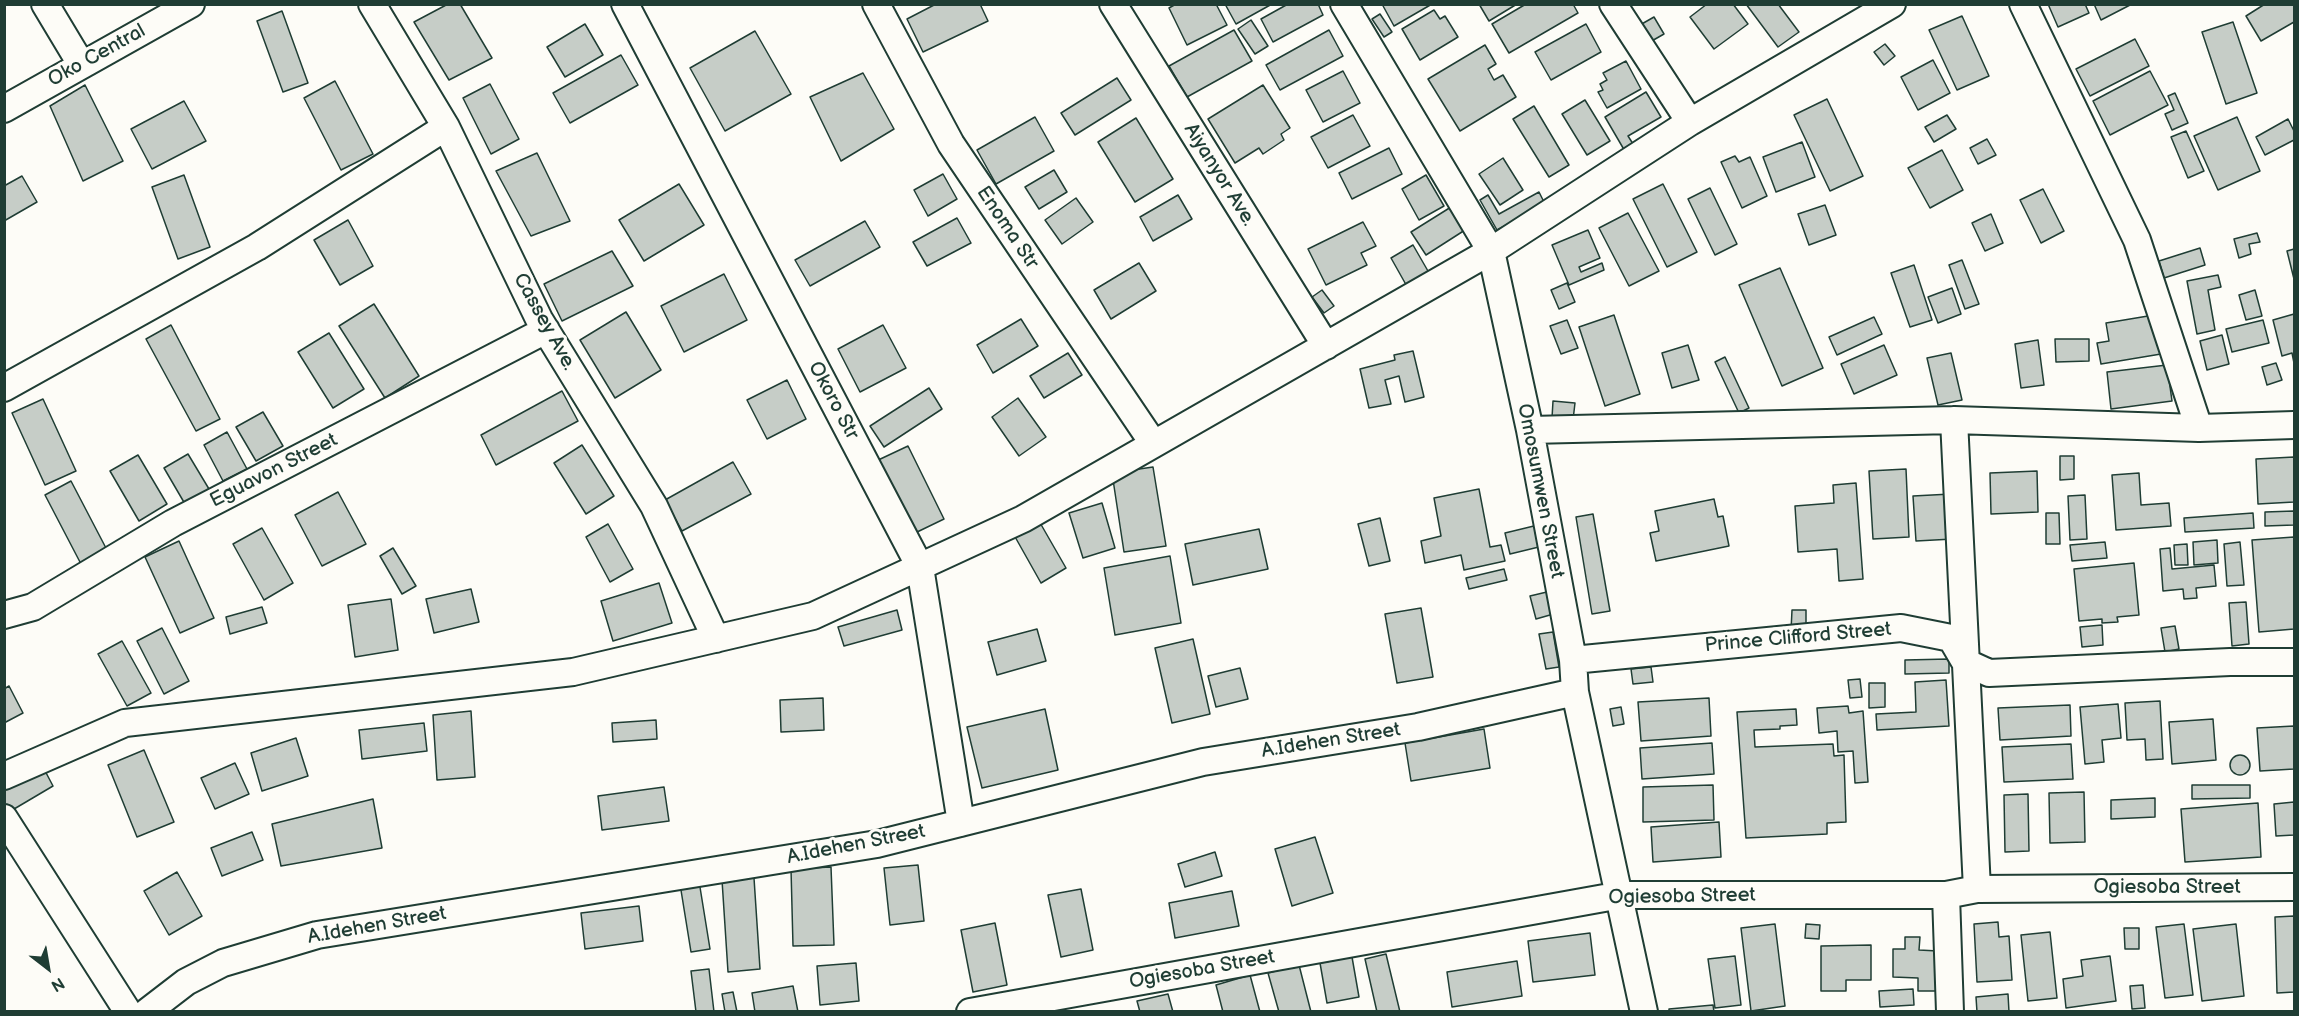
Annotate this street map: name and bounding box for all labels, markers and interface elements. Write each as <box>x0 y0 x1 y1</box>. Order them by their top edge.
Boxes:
street label: Oko Central <box>44 19 150 93</box>
street label: Aiyanyor Ave. <box>1178 119 1260 231</box>
street label: Enoma Str <box>971 182 1043 274</box>
street label: Cassey Ave. <box>507 269 581 375</box>
street label: Okoro Str <box>802 358 864 444</box>
street label: Omosumwen Street <box>1511 402 1569 580</box>
street label: Eguavon Street <box>206 429 342 513</box>
street label: Prince Clifford Street <box>1704 618 1892 658</box>
street label: A.Idehen Street <box>1260 718 1402 764</box>
street label: A.Idehen Street <box>785 820 927 870</box>
street label: Ogiesoba Street <box>2093 876 2241 900</box>
street label: Ogiesoba Street <box>1608 884 1756 910</box>
street label: A.Idehen Street <box>306 902 448 950</box>
north arrow <box>18 938 78 998</box>
street label: Ogiesoba Street <box>1127 945 1277 995</box>
text: N <box>47 973 68 995</box>

